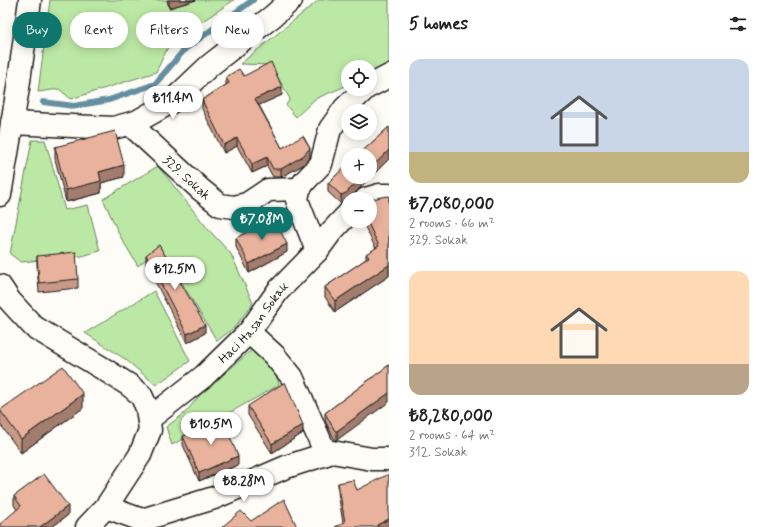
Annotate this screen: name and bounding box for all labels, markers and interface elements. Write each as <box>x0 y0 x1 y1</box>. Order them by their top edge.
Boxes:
chip: Buy <box>12 12 62 48</box>
chip: Rent <box>70 12 128 48</box>
chip: Filters <box>136 12 203 48</box>
chip: New <box>211 12 264 48</box>
text: 5 homes <box>409 13 468 35</box>
icon: filters <box>727 13 749 35</box>
map controls <box>341 60 377 228</box>
button: locate <box>341 60 377 96</box>
icon: home <box>543 85 615 157</box>
pin: ₺11.4M <box>140 86 206 120</box>
text: ₺11.4M <box>153 90 193 107</box>
button: layers <box>341 104 377 140</box>
button: + <box>341 148 377 184</box>
street label: 329. Sokak <box>159 152 214 205</box>
button: − <box>341 192 377 228</box>
text: ₺7,080,000 <box>409 193 494 215</box>
pin: ₺7.08M <box>229 207 295 241</box>
text: ₺7.08M <box>240 211 284 228</box>
text: 2 rooms · 66 m² <box>409 215 494 232</box>
text: 329. Sokak <box>409 232 468 249</box>
pin: ₺12.5M <box>142 257 208 291</box>
text: ₺12.5M <box>154 261 196 278</box>
street label: Haci Hasan Sokak <box>215 278 293 367</box>
icon: home <box>543 297 615 369</box>
text: ₺8,280,000 <box>409 405 493 427</box>
pin: ₺10.5M <box>178 412 244 446</box>
text: ₺10.5M <box>190 416 232 433</box>
text: 2 rooms · 64 m² <box>409 427 495 444</box>
text: 312. Sokak <box>409 444 467 461</box>
pin: ₺8.28M <box>211 469 277 503</box>
text: ₺8.28M <box>223 473 265 490</box>

